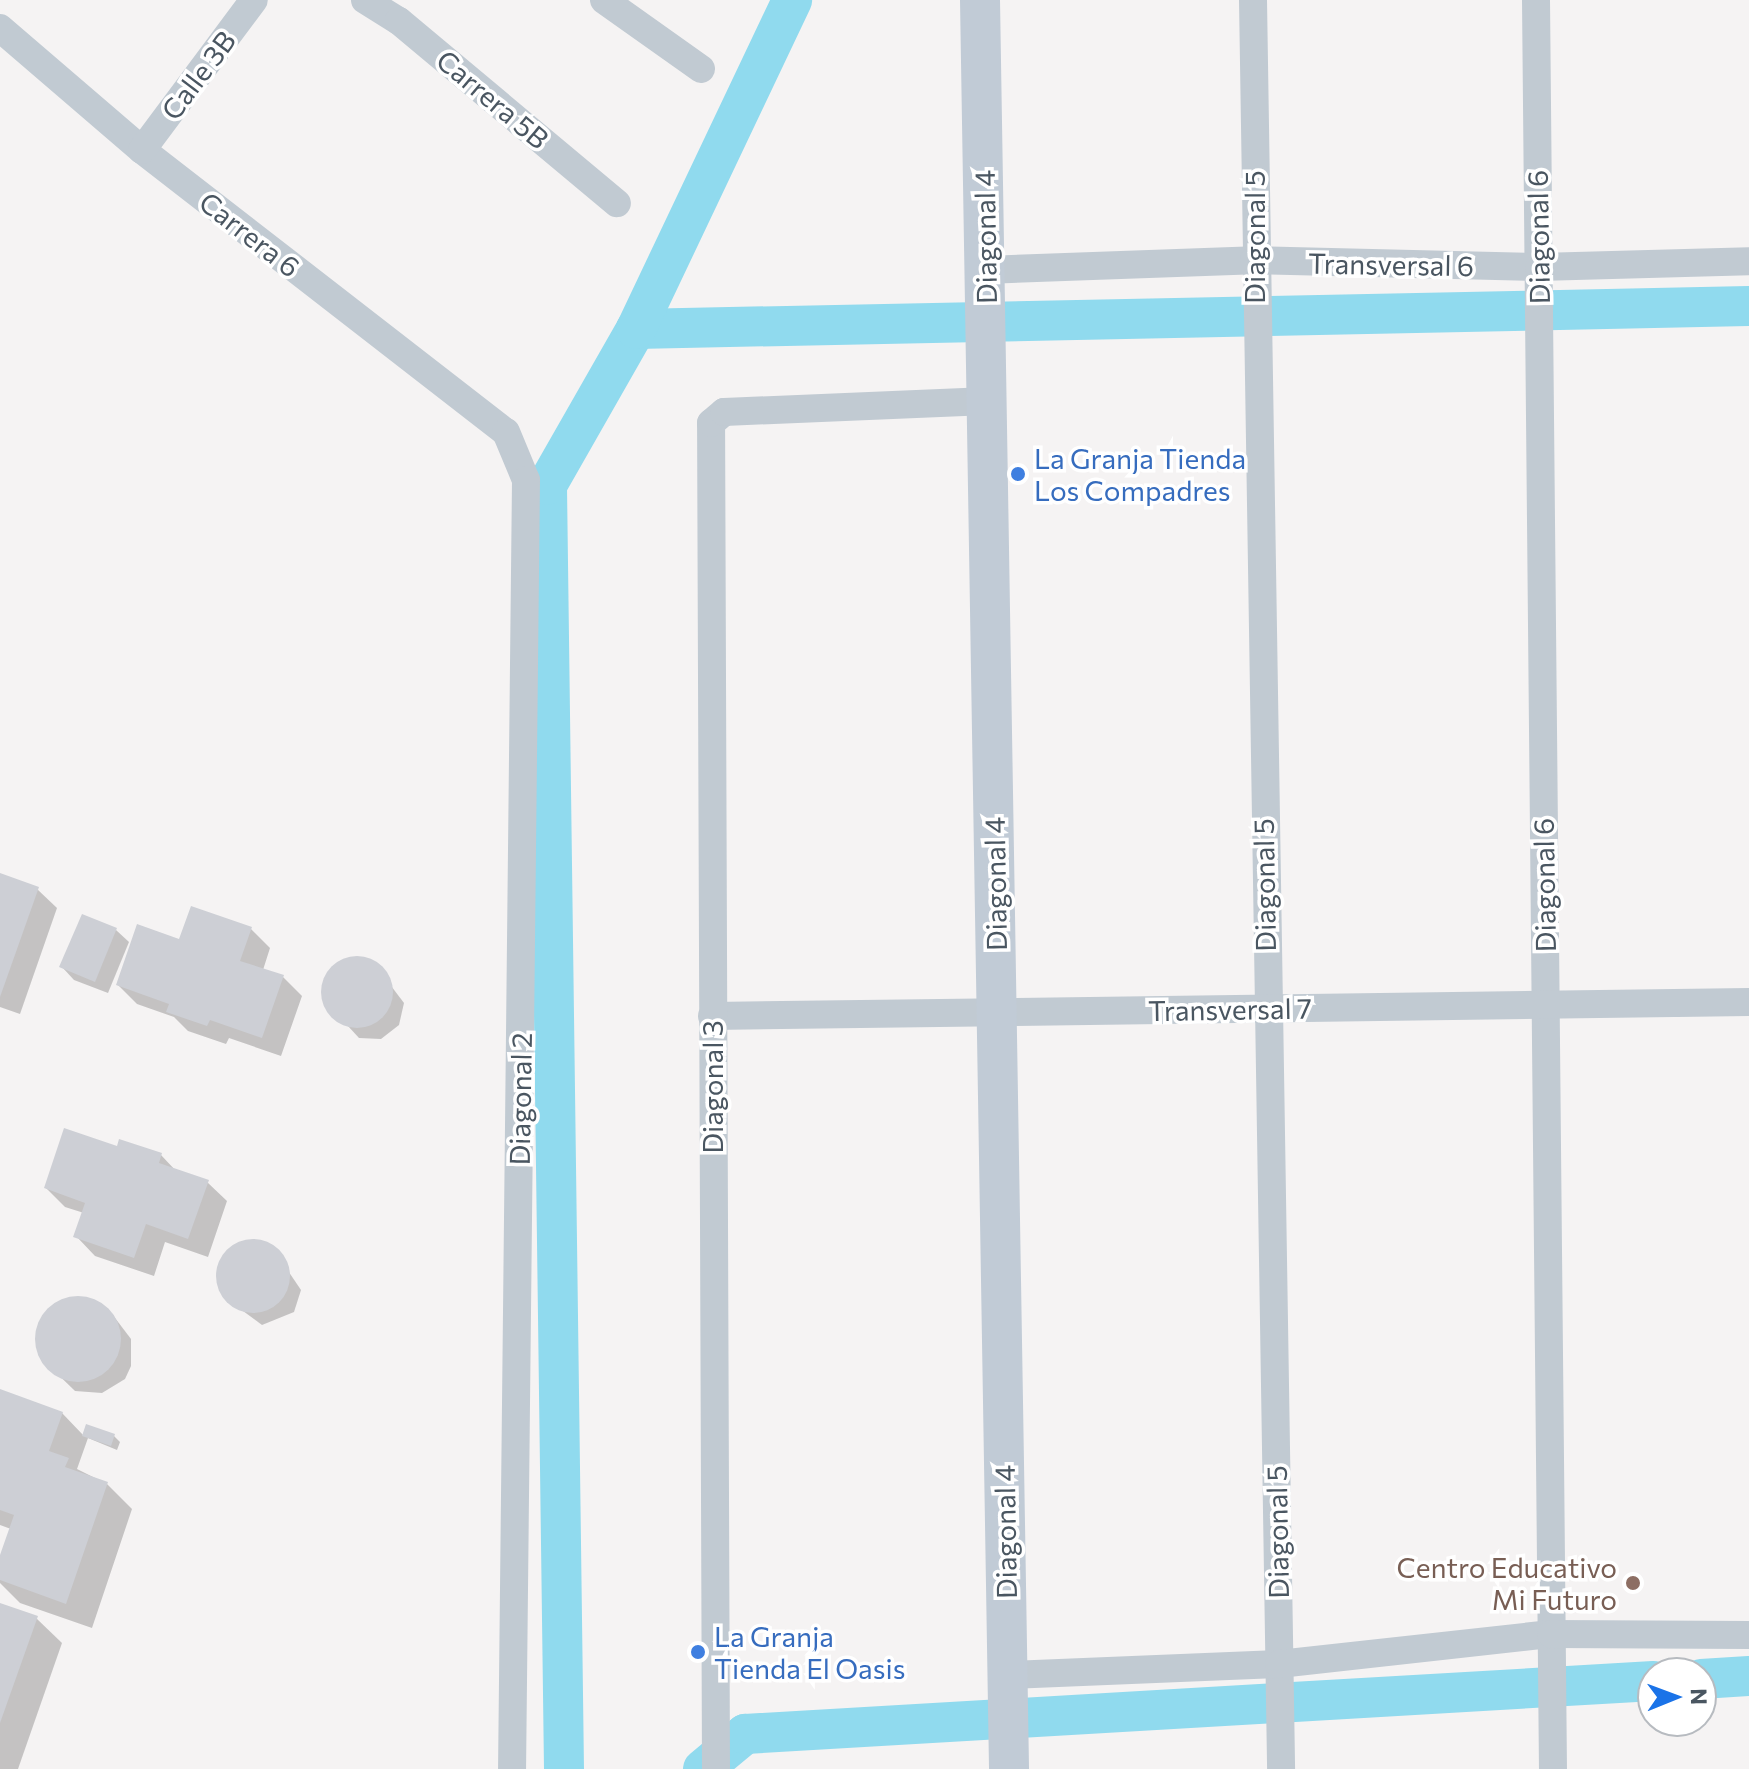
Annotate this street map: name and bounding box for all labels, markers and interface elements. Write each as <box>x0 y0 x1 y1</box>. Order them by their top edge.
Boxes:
street label: Calle 3B <box>154 24 242 126</box>
street label: Carrera 5B <box>430 43 556 155</box>
street label: Diagonal 4 <box>967 170 1003 304</box>
street label: Diagonal 5 <box>1237 170 1271 304</box>
street label: Diagonal 6 <box>1520 170 1556 304</box>
street label: Carrera 6 <box>193 184 307 284</box>
street label: Transversal 6 <box>1308 246 1474 282</box>
place label: La Granja Tienda Los Compadres <box>1034 441 1246 507</box>
marker: La Granja Tienda Los Compadres <box>1009 465 1027 483</box>
street label: Diagonal 4 <box>977 817 1013 951</box>
street label: Diagonal 5 <box>1246 818 1282 952</box>
street label: Diagonal 6 <box>1526 818 1562 952</box>
street label: Transversal 7 <box>1148 991 1312 1027</box>
street label: Diagonal 3 <box>695 1020 729 1154</box>
street label: Diagonal 2 <box>502 1032 538 1166</box>
street label: Diagonal 4 <box>987 1465 1023 1599</box>
street label: Diagonal 5 <box>1259 1465 1295 1599</box>
place label: Centro Educativo Mi Futuro <box>1397 1550 1617 1616</box>
marker: Centro Educativo Mi Futuro <box>1624 1574 1642 1592</box>
place label: La Granja Tienda El Oasis <box>714 1619 905 1685</box>
marker: La Granja Tienda El Oasis <box>689 1643 707 1661</box>
north arrow <box>1637 1657 1717 1737</box>
text: N <box>1686 1688 1713 1705</box>

